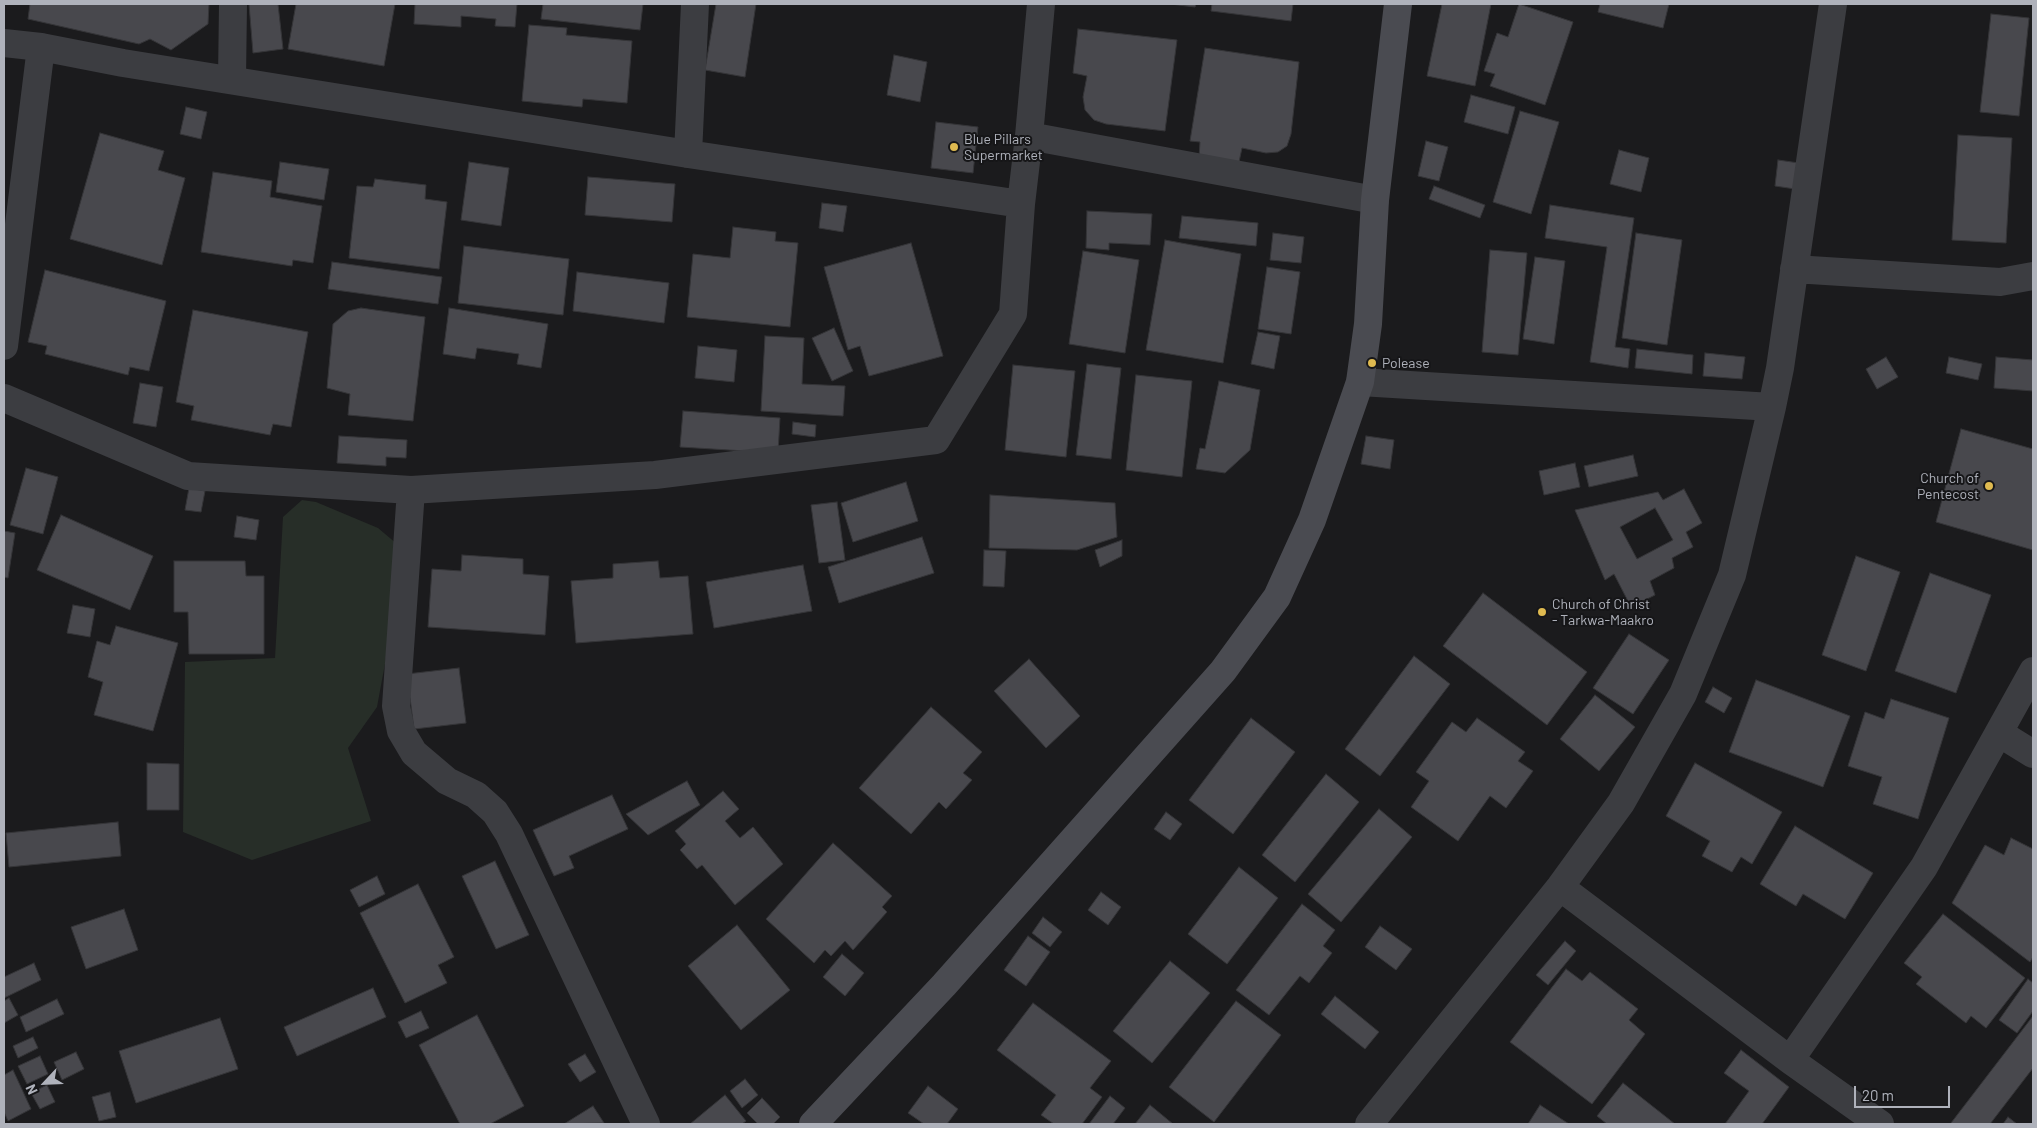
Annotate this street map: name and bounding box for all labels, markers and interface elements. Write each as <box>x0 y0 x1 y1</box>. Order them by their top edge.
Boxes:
place label: Blue Pillars Supermarket <box>964 131 1043 164</box>
marker: Blue Pillars Supermarket <box>948 141 960 153</box>
place label: Polease <box>1382 355 1430 371</box>
marker: Polease <box>1366 357 1378 369</box>
place label: Church of Pentecost <box>1917 470 1979 502</box>
marker: Church of Pentecost <box>1983 480 1995 492</box>
place label: Church of Christ - Tarkwa-Maakro <box>1552 596 1654 628</box>
marker: Church of Christ - Tarkwa-Maakro <box>1536 606 1548 618</box>
north arrow <box>20 1058 70 1108</box>
scale bar <box>1857 1076 1953 1108</box>
text: N <box>21 1082 41 1097</box>
text: 20 m <box>1862 1086 1894 1104</box>

